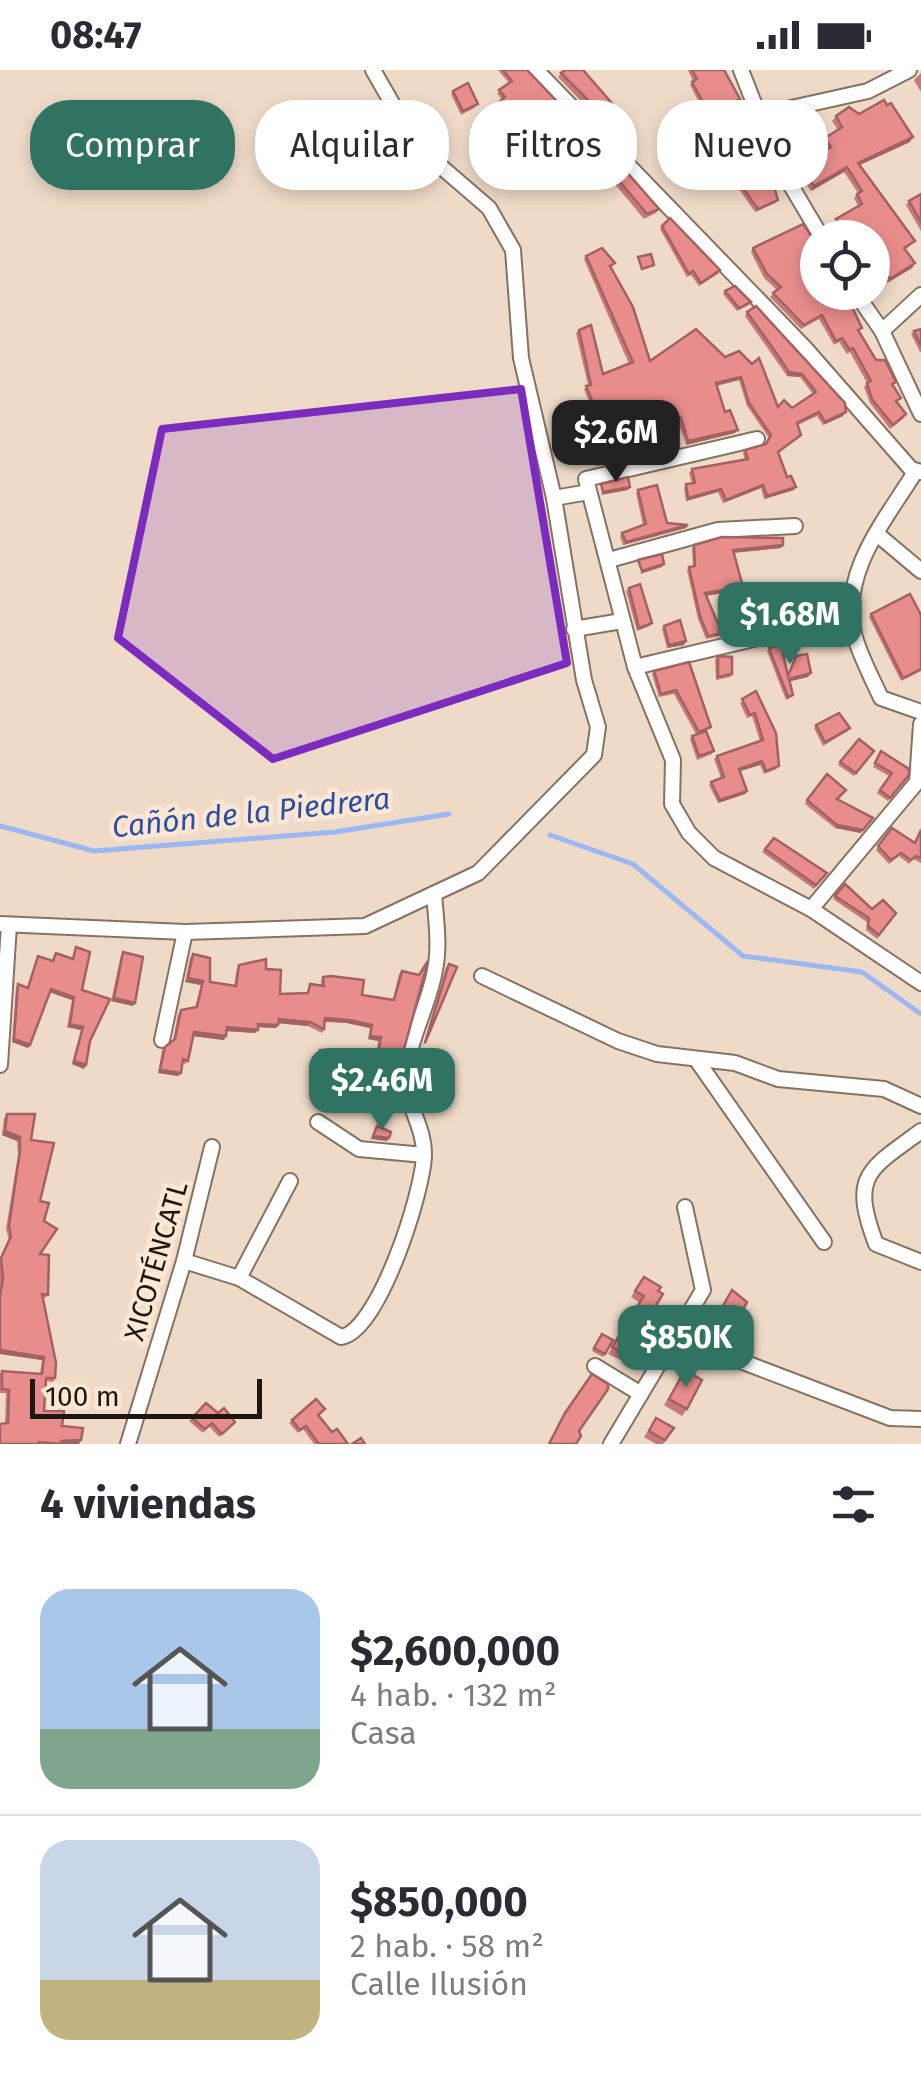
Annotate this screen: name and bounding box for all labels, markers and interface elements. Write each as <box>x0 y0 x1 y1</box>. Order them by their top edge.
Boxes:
text: 08:47 <box>50 12 141 58</box>
chip: Comprar <box>30 100 235 190</box>
chip: Alquilar <box>255 100 449 190</box>
chip: Filtros <box>469 100 637 190</box>
chip: Nuevo <box>657 100 828 190</box>
map controls <box>800 220 890 310</box>
button: locate <box>800 220 890 310</box>
pin: $2.6M <box>546 400 686 485</box>
text: $2.6M <box>574 413 658 451</box>
pin: $1.68M <box>709 582 871 667</box>
text: $1.68M <box>740 595 840 633</box>
water label: Cañón de la Piedrera <box>110 780 392 846</box>
pin: $2.46M <box>301 1048 463 1133</box>
text: $2.46M <box>331 1061 433 1099</box>
street label: XICOTÉNCATL <box>118 1177 195 1344</box>
pin: $850K <box>616 1305 756 1390</box>
text: $850K <box>640 1318 732 1356</box>
scale bar <box>30 1374 262 1418</box>
text: 100 m <box>45 1380 120 1413</box>
icon: filters <box>826 1477 881 1532</box>
text: 4 viviendas <box>40 1479 256 1529</box>
text: $2,600,000 <box>350 1626 560 1676</box>
icon: home <box>120 1629 240 1749</box>
text: 4 hab. · 132 m² <box>350 1676 557 1714</box>
text: Casa <box>350 1714 417 1752</box>
text: $850,000 <box>350 1877 528 1927</box>
icon: home <box>120 1880 240 2000</box>
text: 2 hab. · 58 m² <box>350 1927 544 1965</box>
text: Calle Ilusión <box>350 1965 528 2003</box>

